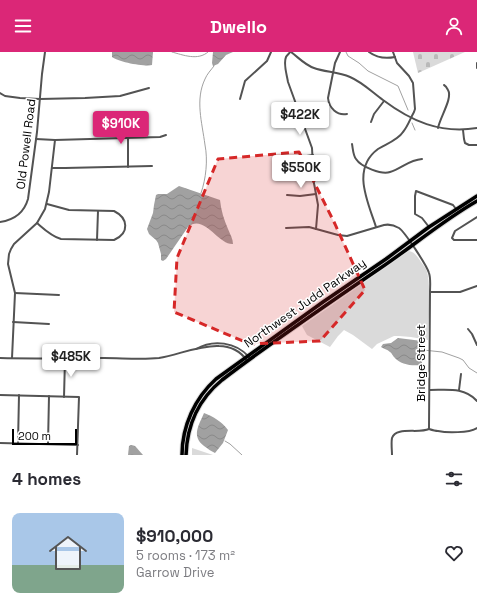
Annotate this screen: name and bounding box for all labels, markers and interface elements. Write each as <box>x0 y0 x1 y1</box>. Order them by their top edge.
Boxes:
icon: menu <box>12 15 34 37</box>
text: Dwello <box>210 15 267 38</box>
icon: person <box>443 15 465 37</box>
street label: Old Powell Road <box>13 98 39 190</box>
pin: $422K <box>272 102 328 136</box>
text: $422K <box>280 106 320 123</box>
pin: $910K <box>93 111 149 145</box>
text: $910K <box>102 115 140 132</box>
pin: $550K <box>273 155 329 189</box>
text: $550K <box>281 159 321 176</box>
street label: Northwest Judd Parkway <box>241 255 369 351</box>
street label: Bridge Street <box>413 324 429 402</box>
pin: $485K <box>43 344 99 378</box>
text: $485K <box>51 348 91 365</box>
scale bar <box>12 427 77 446</box>
text: 200 m <box>18 429 51 443</box>
text: 4 homes <box>12 468 81 490</box>
icon: filters <box>443 468 465 490</box>
text: $910,000 <box>136 525 213 547</box>
icon: home <box>44 529 92 577</box>
icon: heart <box>443 542 465 564</box>
text: 5 rooms · 173 m² <box>136 547 235 564</box>
text: Garrow Drive <box>136 564 214 581</box>

